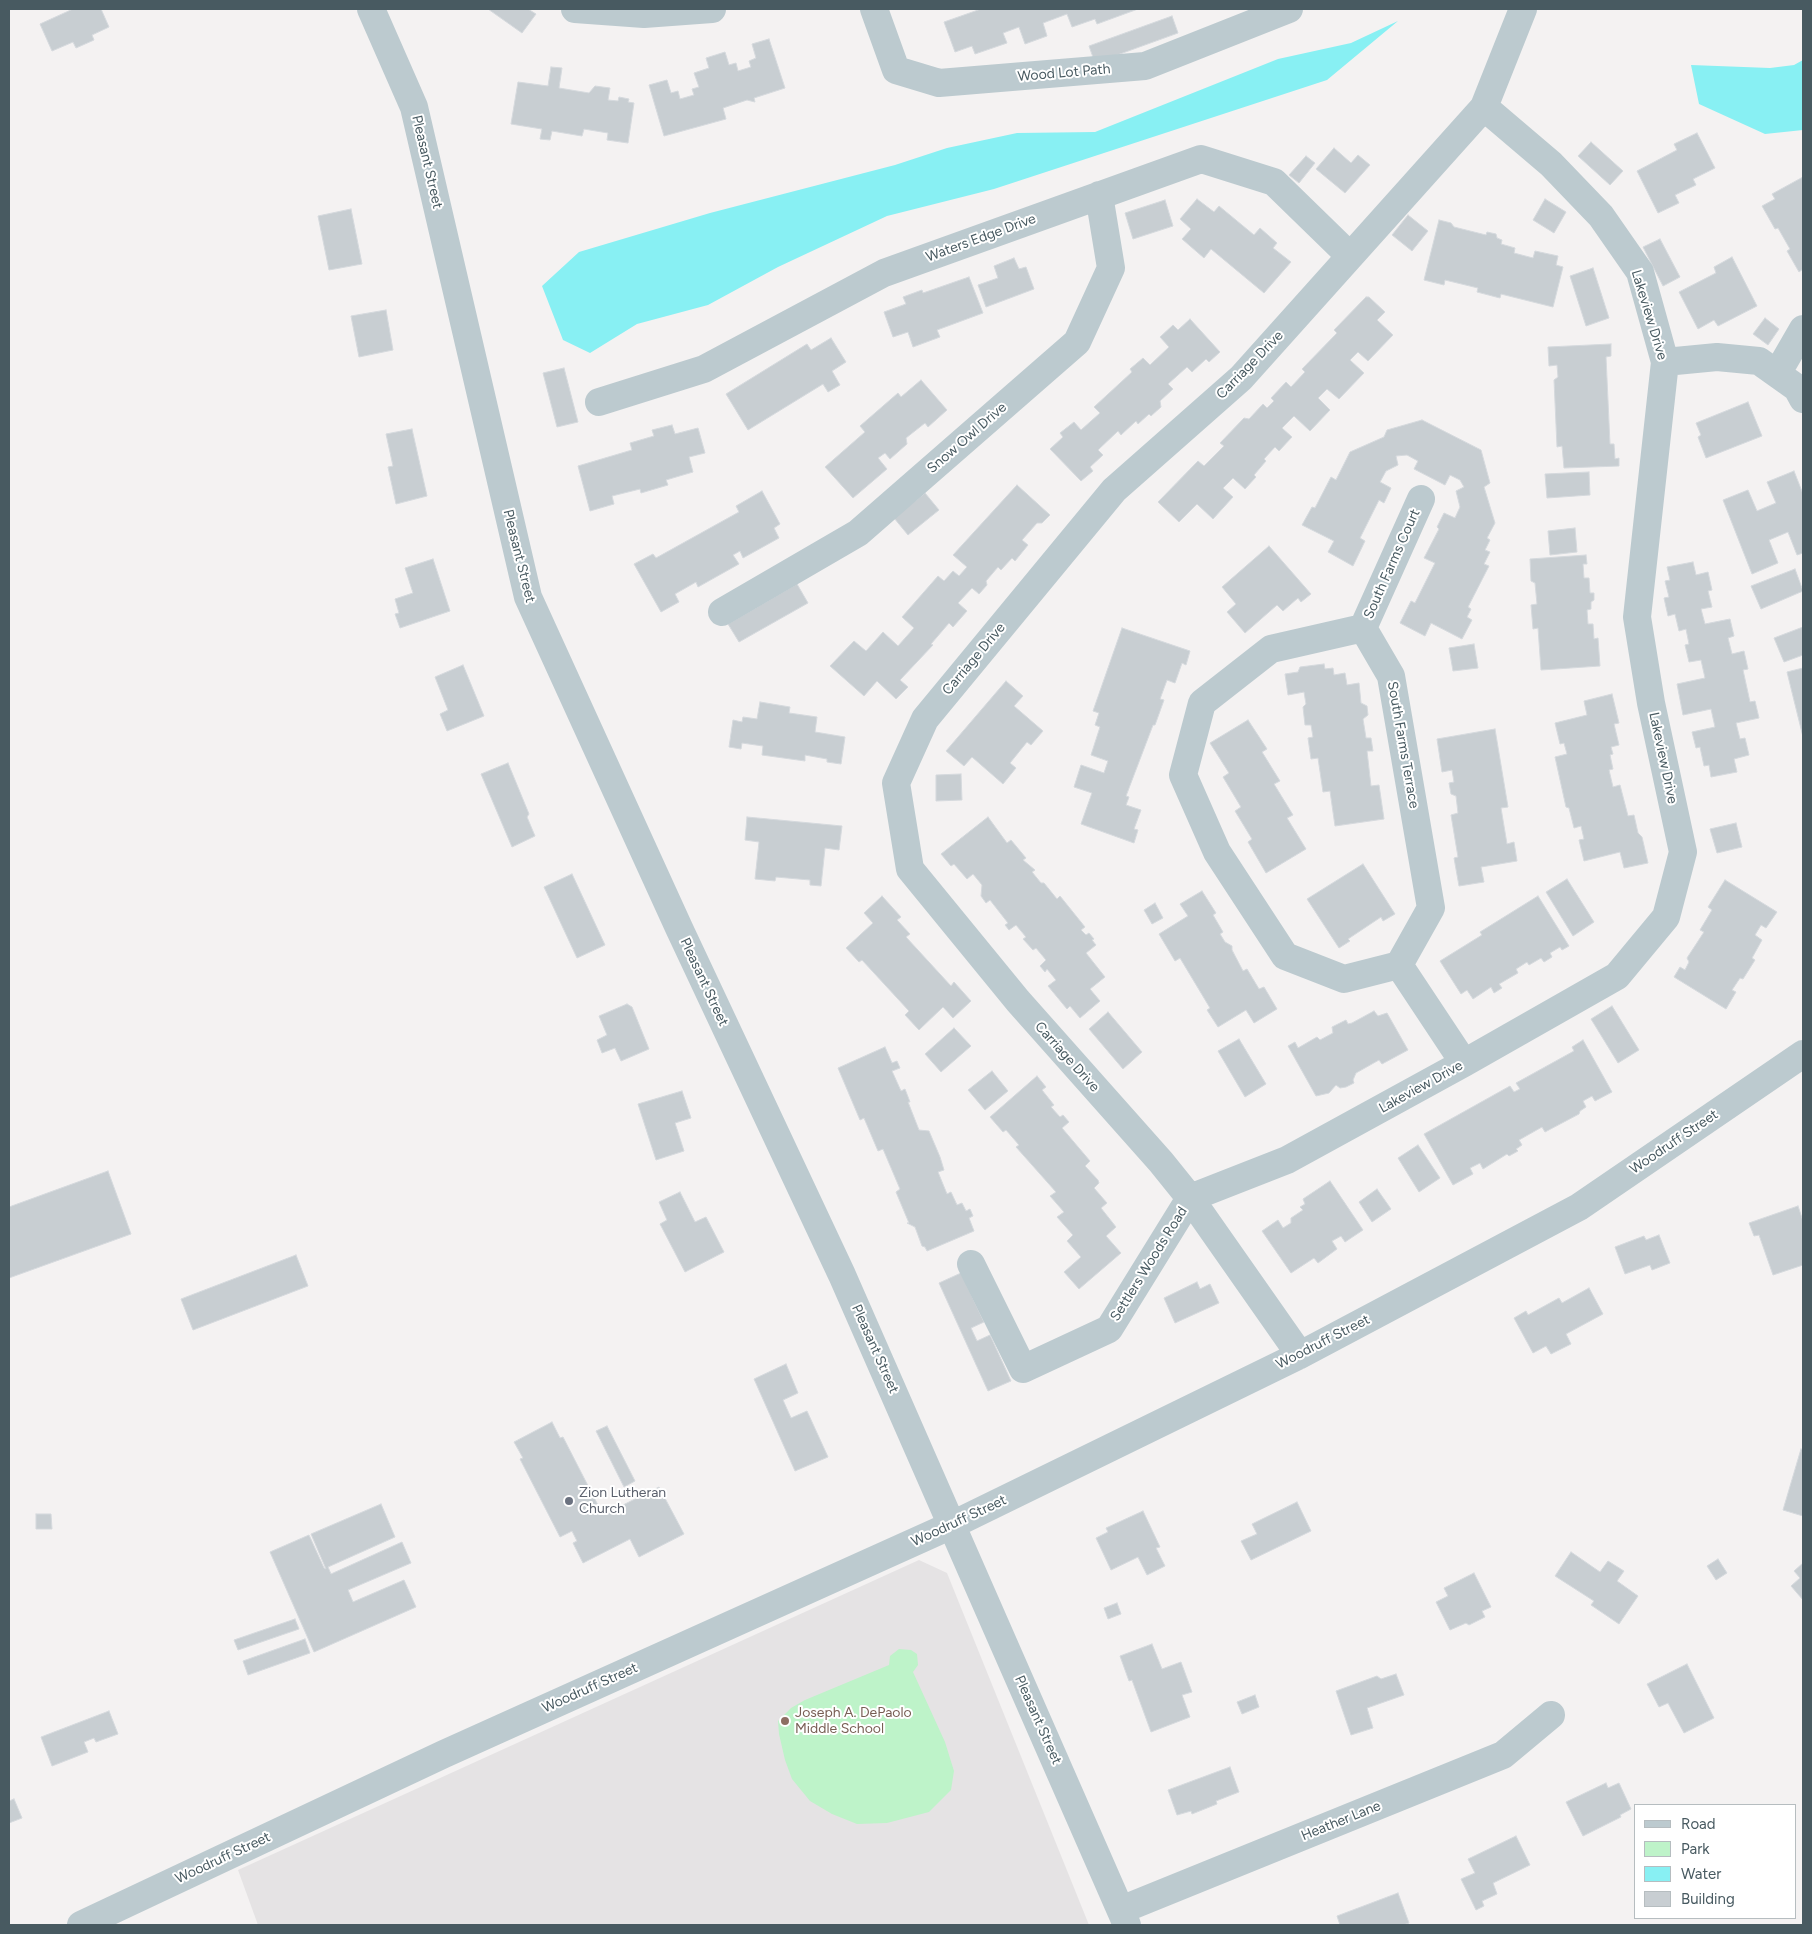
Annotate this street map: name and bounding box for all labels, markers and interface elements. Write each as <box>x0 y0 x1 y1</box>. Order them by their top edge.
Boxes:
street label: Wood Lot Path <box>1017 61 1111 85</box>
street label: Pleasant Street <box>408 114 446 210</box>
street label: Waters Edge Drive <box>924 210 1038 266</box>
street label: Lakeview Drive <box>1627 268 1671 362</box>
street label: Carriage Drive <box>1213 327 1287 403</box>
street label: Snow Owl Drive <box>924 399 1010 477</box>
street label: South Farms Court <box>1360 506 1424 622</box>
street label: Pleasant Street <box>499 508 539 604</box>
street label: Carriage Drive <box>939 620 1009 698</box>
street label: South Farms Terrace <box>1384 680 1422 810</box>
street label: Lakeview Drive <box>1645 711 1681 805</box>
street label: Pleasant Street <box>676 935 732 1029</box>
street label: Carriage Drive <box>1031 1018 1103 1096</box>
street label: Lakeview Drive <box>1376 1057 1466 1117</box>
street label: Woodruff Street <box>1627 1106 1721 1178</box>
street label: Settlers Woods Road <box>1107 1204 1191 1324</box>
street label: Pleasant Street <box>848 1302 902 1396</box>
street label: Woodruff Street <box>1273 1311 1373 1373</box>
place label: Zion Lutheran Church <box>579 1485 666 1518</box>
street label: Woodruff Street <box>909 1492 1009 1550</box>
marker: Zion Lutheran Church <box>563 1495 575 1507</box>
street label: Woodruff Street <box>540 1659 640 1717</box>
street label: Pleasant Street <box>1011 1673 1065 1767</box>
place label: Joseph A. DePaolo Middle School <box>795 1705 912 1738</box>
marker: Joseph A. DePaolo Middle School <box>779 1715 791 1727</box>
street label: Heather Lane <box>1299 1797 1383 1845</box>
legend <box>1634 1804 1797 1919</box>
text: Road <box>1681 1815 1716 1833</box>
street label: Woodruff Street <box>173 1829 273 1887</box>
text: Park <box>1681 1840 1710 1858</box>
text: Water <box>1681 1865 1721 1883</box>
text: Building <box>1681 1890 1735 1908</box>

